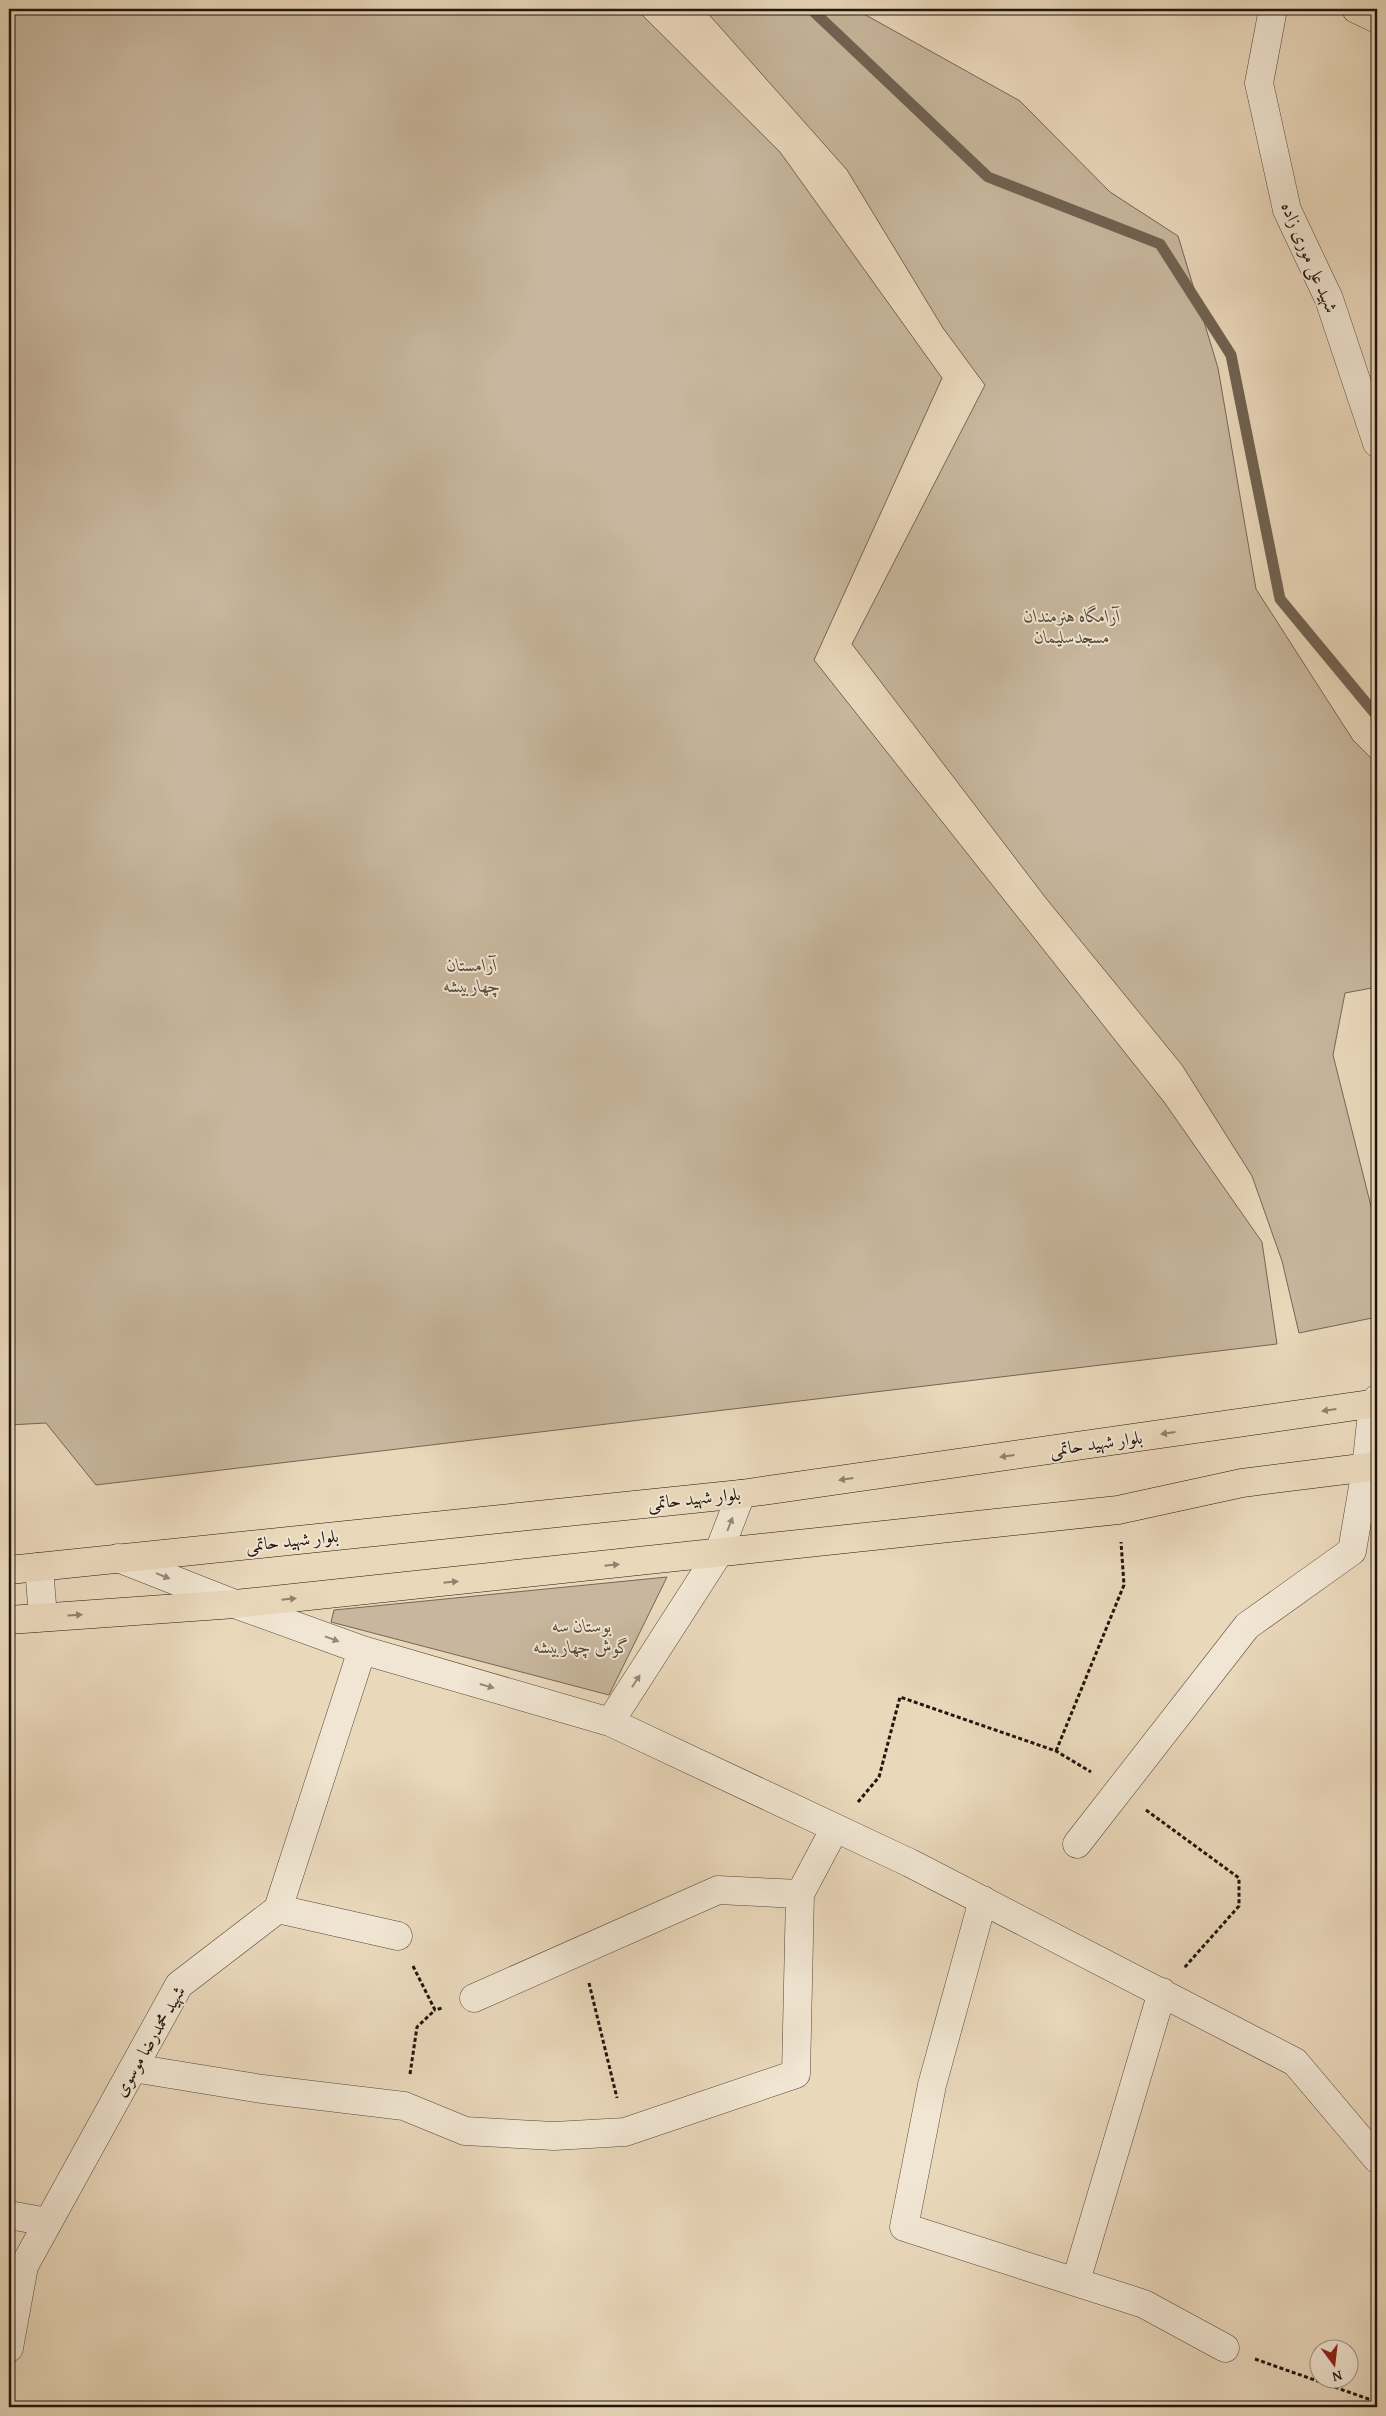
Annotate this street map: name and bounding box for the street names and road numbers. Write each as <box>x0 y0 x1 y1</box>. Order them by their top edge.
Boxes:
street label: شهید علی موری زاده <box>1274 197 1346 317</box>
street label: بلوار شهید حاتمی <box>1048 1423 1144 1463</box>
street label: بلوار شهید حاتمی <box>646 1480 742 1516</box>
street label: بلوار شهید حاتمی <box>244 1522 340 1558</box>
street label: شهید محمدرضا موسوی <box>106 1980 192 2102</box>

